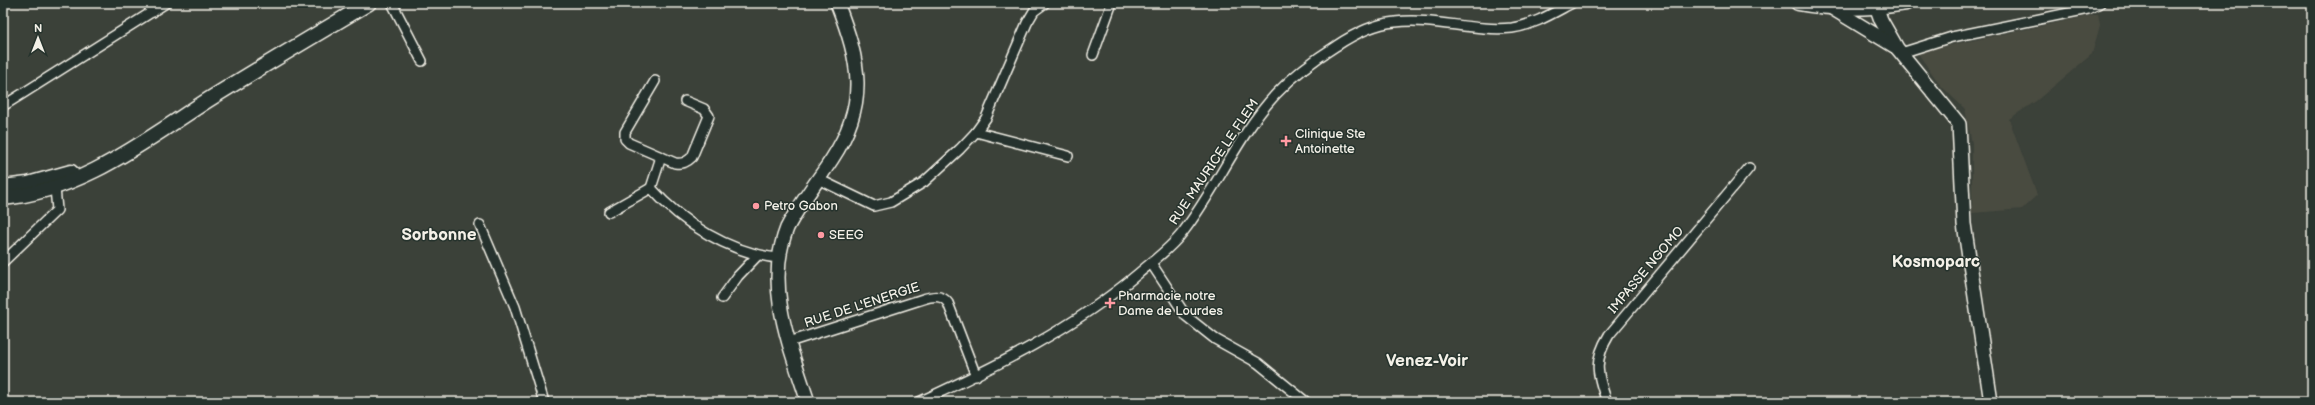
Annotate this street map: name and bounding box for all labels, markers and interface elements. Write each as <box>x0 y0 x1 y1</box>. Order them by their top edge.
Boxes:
north arrow <box>18 18 58 58</box>
text: N <box>34 22 42 35</box>
street label: RUE MAURICE LE FLEM <box>1166 96 1262 228</box>
place label: Clinique Ste Antoinette <box>1295 126 1366 157</box>
marker: Clinique Ste Antoinette <box>1280 135 1292 147</box>
place label: Petro Gabon <box>764 198 838 214</box>
marker: Petro Gabon <box>751 201 761 211</box>
street label: IMPASSE NGOMO <box>1605 223 1687 317</box>
district label: Sorbonne <box>401 225 477 245</box>
place label: SEEG <box>829 227 864 243</box>
marker: SEEG <box>816 230 826 240</box>
district label: Kosmoparc <box>1892 252 1980 272</box>
street label: RUE DE L'ENERGIE <box>802 279 922 331</box>
place label: Pharmacie notre Dame de Lourdes <box>1118 288 1223 319</box>
marker: Pharmacie notre Dame de Lourdes <box>1105 298 1115 308</box>
district label: Venez-Voir <box>1386 351 1468 371</box>

